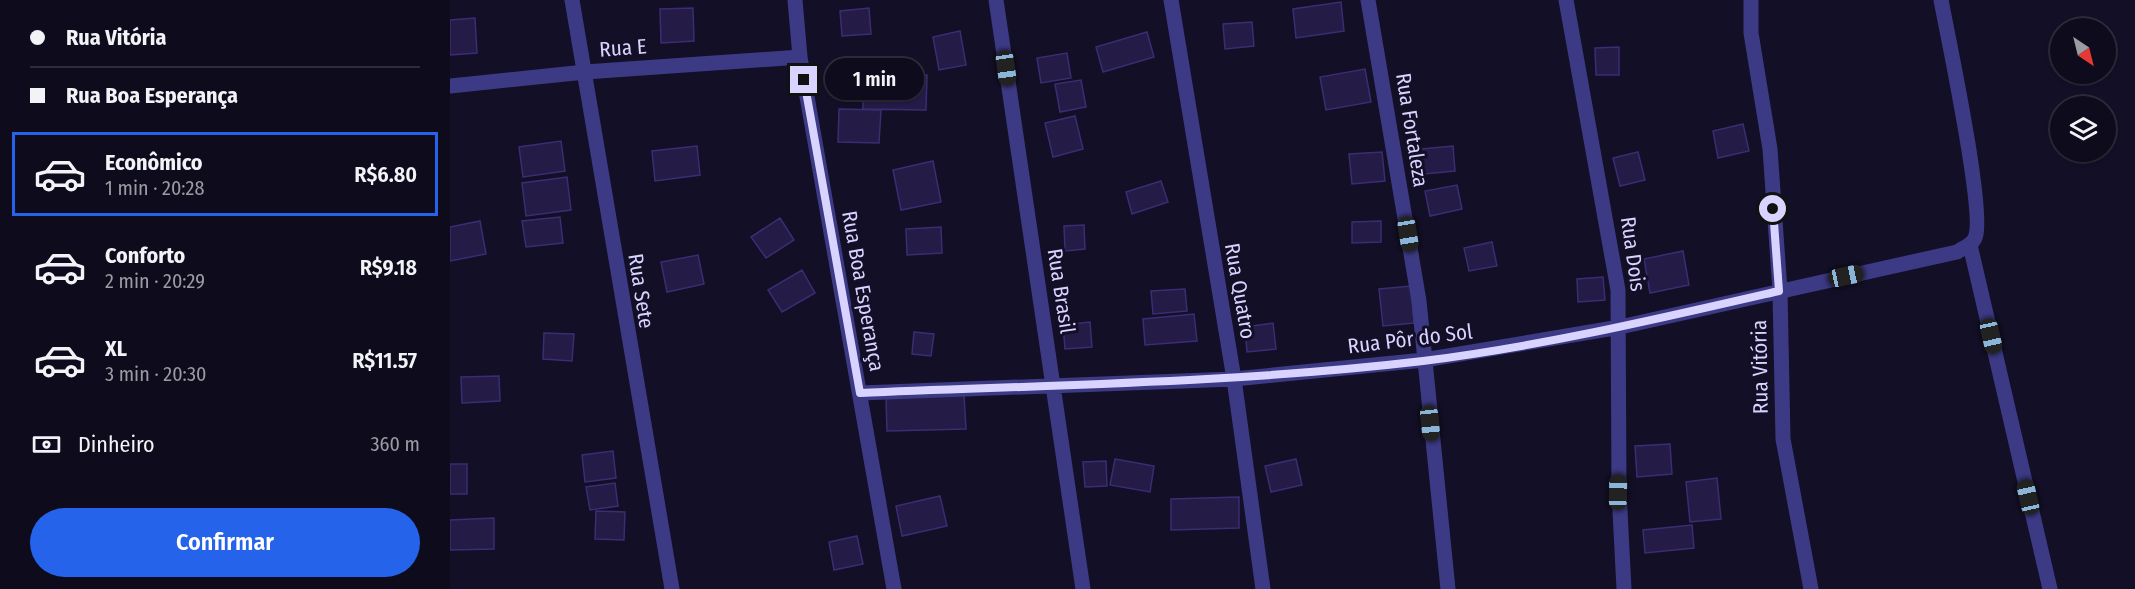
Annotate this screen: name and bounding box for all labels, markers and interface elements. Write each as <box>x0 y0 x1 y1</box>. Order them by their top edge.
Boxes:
north arrow <box>2050 18 2116 84</box>
map controls <box>2050 18 2116 162</box>
text: Rua Vitória <box>66 24 166 51</box>
street label: Rua E <box>598 33 648 63</box>
car <box>995 49 1017 87</box>
callout: 1 min <box>825 59 924 101</box>
route end <box>790 66 817 93</box>
text: 1 min <box>853 67 896 91</box>
street label: Rua Fortaleza <box>1390 71 1434 189</box>
text: Rua Boa Esperança <box>66 82 238 109</box>
button: layers <box>2050 96 2116 162</box>
icon: car <box>33 147 87 201</box>
text: Econômico <box>105 149 203 176</box>
text: R$6.80 <box>354 161 417 188</box>
text: 1 min · 20:28 <box>105 176 204 200</box>
route start <box>1759 195 1786 222</box>
street label: Rua Boa Esperança <box>836 209 890 373</box>
car <box>1396 215 1420 253</box>
street label: Rua Dois <box>1615 215 1651 293</box>
icon: car <box>33 240 87 294</box>
street label: Rua Quatro <box>1219 241 1261 341</box>
text: Conforto <box>105 242 185 269</box>
street label: Rua Brasil <box>1041 247 1081 336</box>
street label: Rua Sete <box>622 252 660 330</box>
text: R$9.18 <box>360 254 417 281</box>
car <box>1827 263 1865 289</box>
text: 2 min · 20:29 <box>105 269 205 293</box>
car <box>1978 316 2004 356</box>
street label: Rua Pôr do Sol <box>1346 318 1474 360</box>
street label: Rua Vitória <box>1746 320 1774 414</box>
icon: car <box>33 333 87 387</box>
text: XL <box>105 335 127 362</box>
text: R$11.57 <box>352 347 417 374</box>
text: 3 min · 20:30 <box>105 362 206 386</box>
car <box>1419 404 1441 442</box>
icon: cash <box>30 428 63 461</box>
text: Dinheiro <box>78 431 155 458</box>
text: 360 m <box>371 432 420 456</box>
car <box>1609 474 1627 510</box>
car <box>2015 477 2041 517</box>
button: Confirmar <box>30 508 420 577</box>

